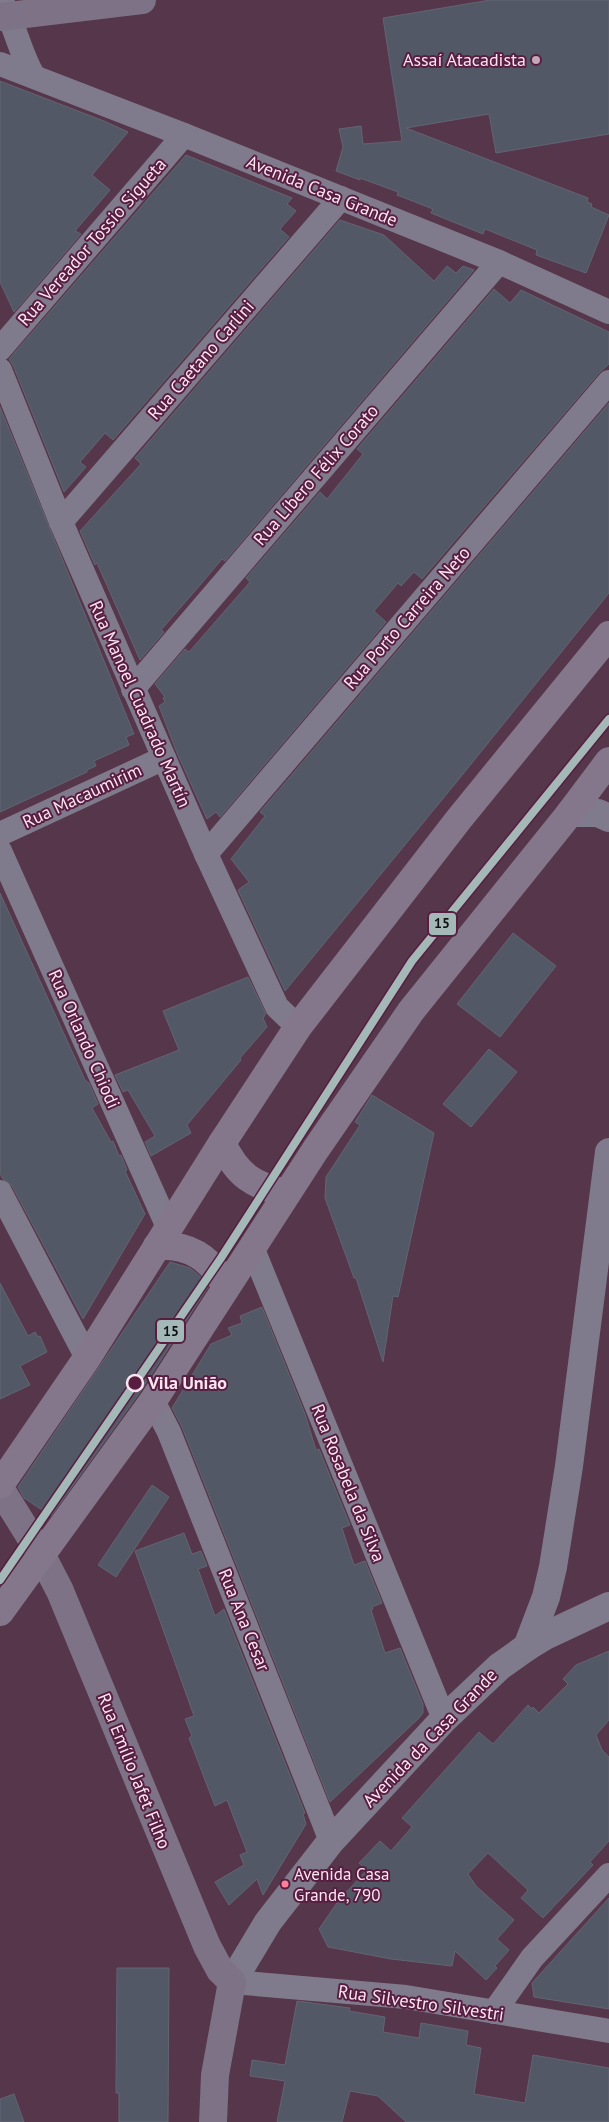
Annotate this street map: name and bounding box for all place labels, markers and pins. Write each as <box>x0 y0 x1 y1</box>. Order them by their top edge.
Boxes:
place label: Assaí Atacadista <box>403 48 526 71</box>
marker: Assaí Atacadista <box>530 54 542 66</box>
place label: Vila União <box>147 1371 227 1394</box>
marker: Vila União <box>126 1374 144 1392</box>
place label: Avenida Casa Grande, 790 <box>294 1863 389 1906</box>
marker: Avenida Casa Grande, 790 <box>280 1879 290 1889</box>

